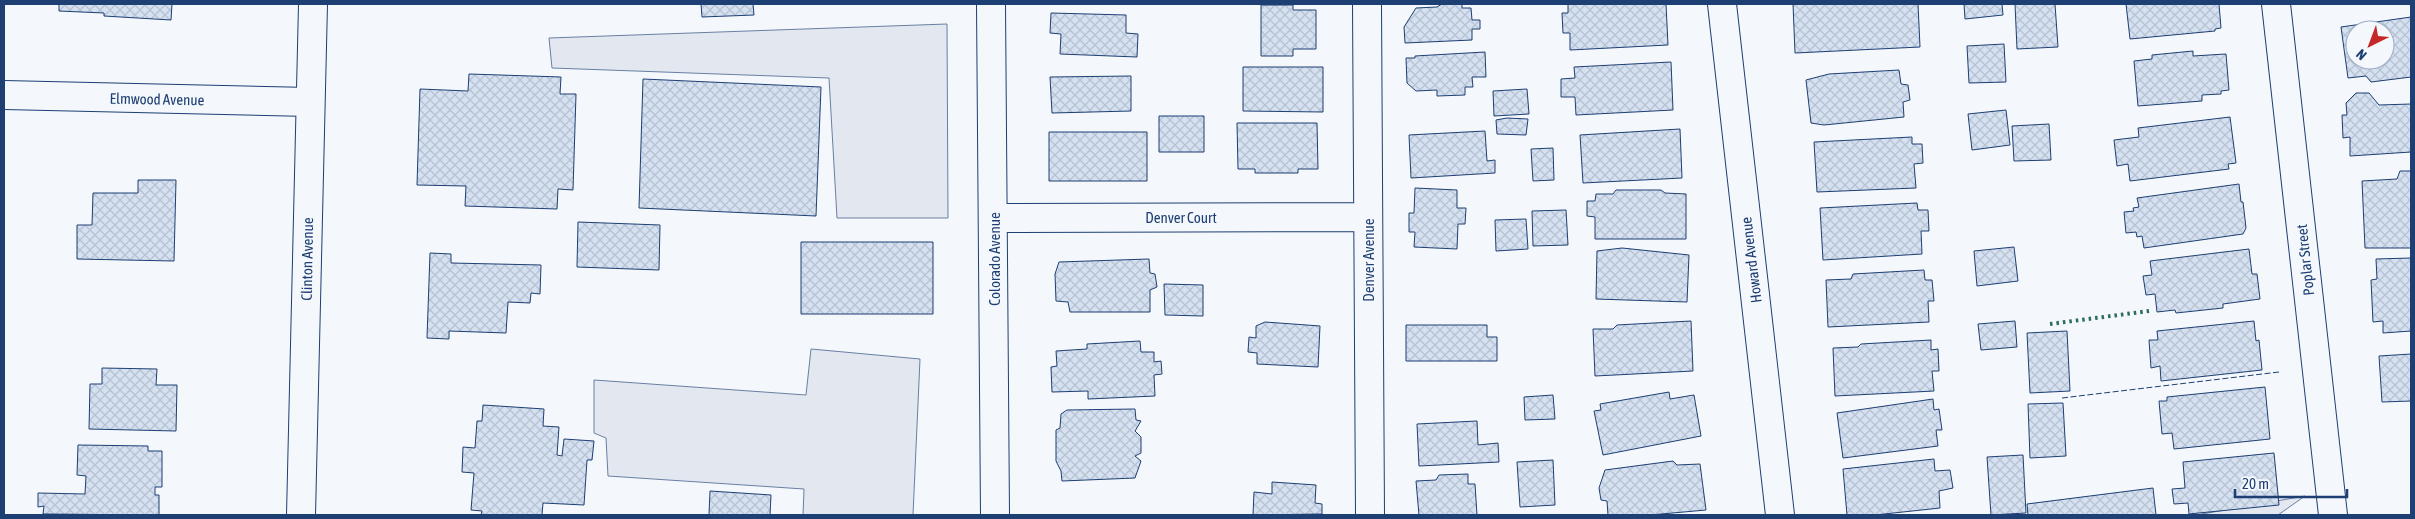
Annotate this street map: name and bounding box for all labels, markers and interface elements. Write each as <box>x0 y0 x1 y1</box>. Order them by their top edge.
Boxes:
north arrow <box>2345 20 2395 70</box>
text: N <box>2353 46 2370 63</box>
street label: Elmwood Avenue <box>109 90 205 108</box>
street label: Denver Court <box>1145 209 1217 226</box>
street label: Colorado Avenue <box>986 212 1003 306</box>
street label: Howard Avenue <box>1737 216 1765 304</box>
street label: Clinton Avenue <box>298 217 316 301</box>
street label: Denver Avenue <box>1360 218 1377 302</box>
street label: Poplar Street <box>2293 223 2317 297</box>
scale bar <box>2235 466 2348 498</box>
text: 20 m <box>2242 475 2269 492</box>

